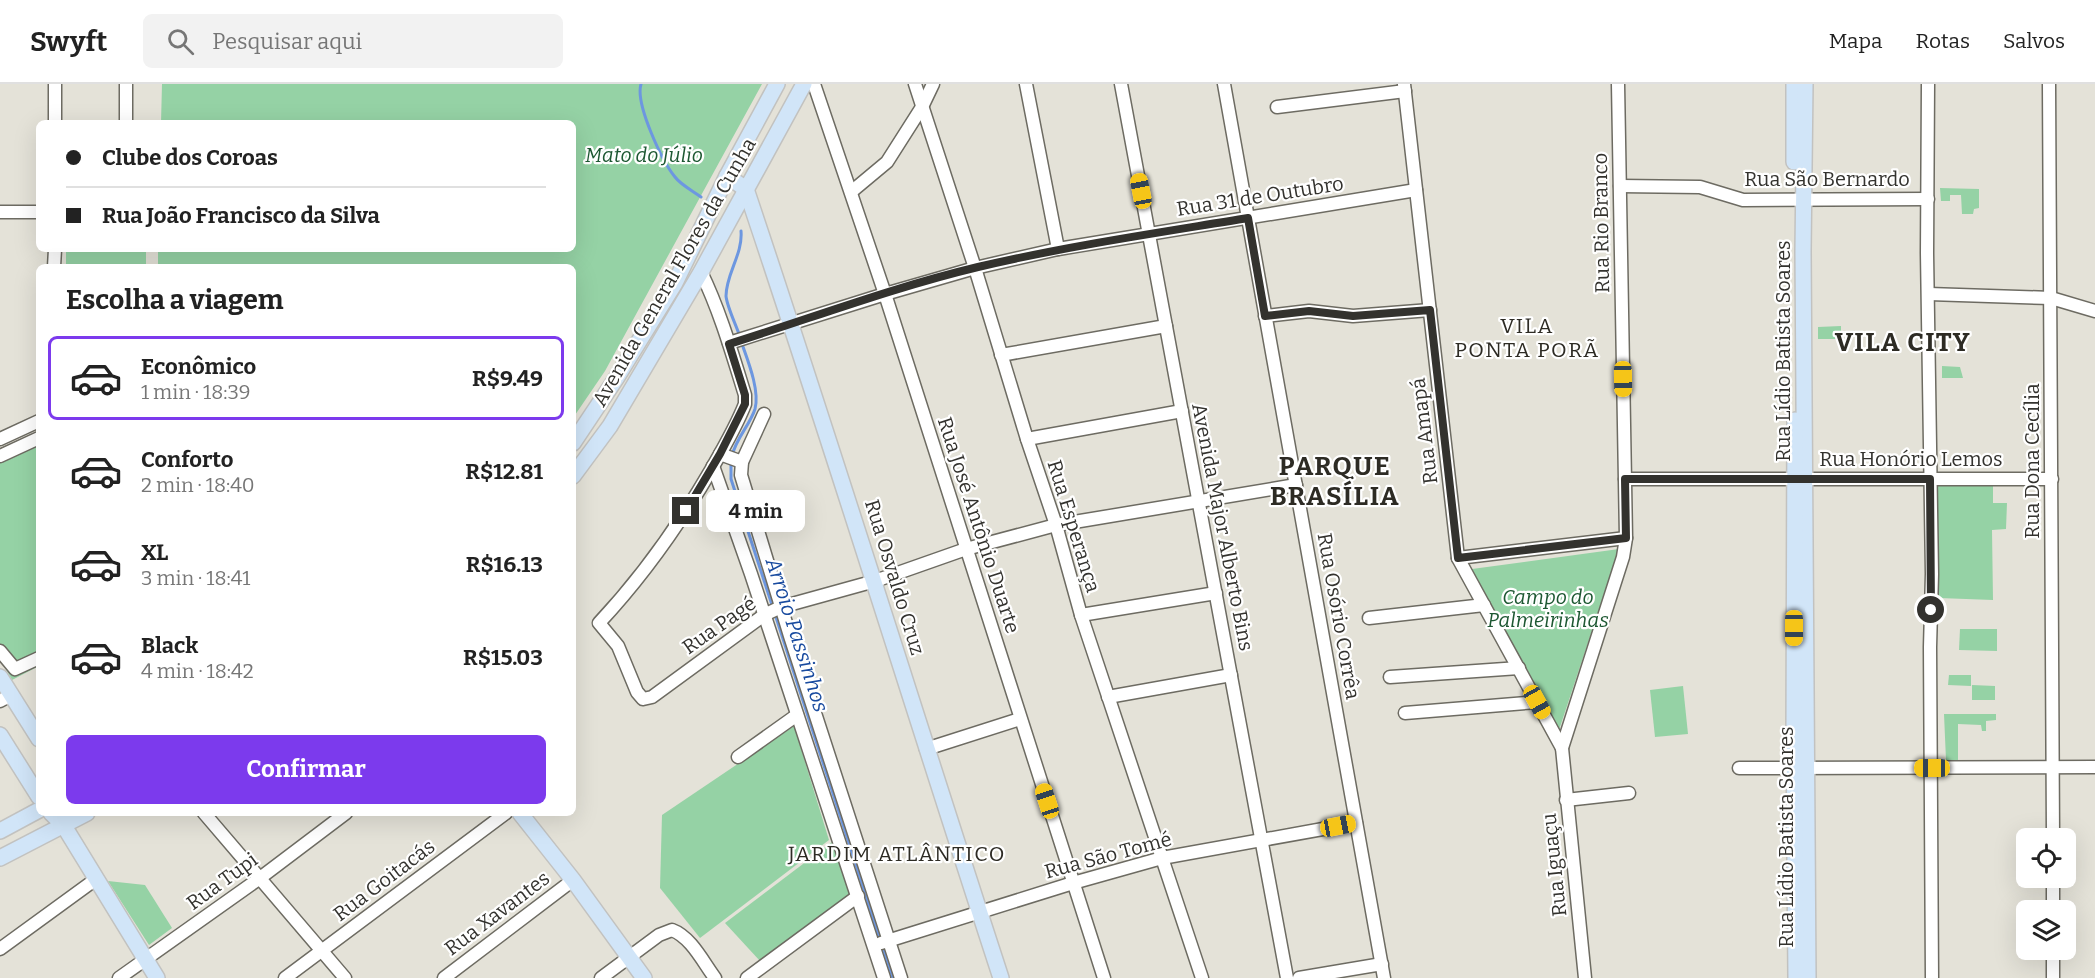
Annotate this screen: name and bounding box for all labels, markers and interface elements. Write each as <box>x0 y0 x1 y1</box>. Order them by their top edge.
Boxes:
search box <box>143 14 563 68</box>
text: Swyft <box>30 25 107 58</box>
icon: search <box>164 25 197 58</box>
text: Pesquisar aqui <box>212 28 362 55</box>
text: Mapa <box>1829 28 1883 54</box>
text: Rotas <box>1916 28 1970 54</box>
text: Salvos <box>2003 28 2065 54</box>
street label: Avenida General Flores da Cunha <box>587 133 761 411</box>
park label: Mato do Júlio <box>585 143 703 167</box>
text: Clube dos Coroas <box>102 144 278 171</box>
street label: Rua Rio Branco <box>1588 153 1614 293</box>
street label: Rua São Bernardo <box>1744 167 1910 191</box>
street label: Rua 31 de Outubro <box>1175 171 1345 221</box>
car <box>1129 172 1153 210</box>
text: Rua João Francisco da Silva <box>102 202 380 229</box>
street label: Rua Lídio Batista Soares <box>1771 240 1795 462</box>
text: Escolha a viagem <box>66 284 284 316</box>
district label: VILA PONTA PORÃ <box>1454 313 1600 363</box>
district label: VILA CITY <box>1835 327 1971 358</box>
icon: car <box>69 351 123 405</box>
text: Econômico <box>141 353 256 380</box>
car <box>1614 361 1632 397</box>
text: R$9.49 <box>472 365 543 392</box>
street label: Rua Amapá <box>1406 376 1442 485</box>
text: 1 min · 18:39 <box>141 380 251 404</box>
street label: Rua Dona Cecília <box>2020 383 2044 539</box>
street label: Avenida Major Alberto Bins <box>1186 401 1259 653</box>
street label: Rua José Antônio Duarte <box>933 414 1025 636</box>
icon: car <box>69 444 123 498</box>
text: Conforto <box>141 446 233 473</box>
street label: Rua Honório Lemos <box>1819 447 2003 471</box>
district label: PARQUE BRASÍLIA <box>1270 451 1400 512</box>
street label: Rua Esperança <box>1042 457 1106 595</box>
text: R$12.81 <box>465 458 543 485</box>
text: 2 min · 18:40 <box>141 473 255 497</box>
callout: 4 min <box>707 490 806 532</box>
street label: Rua Osvaldo Cruz <box>860 496 930 658</box>
route end <box>672 497 699 524</box>
text: 4 min <box>728 499 783 523</box>
street label: Rua Osório Corrêa <box>1313 531 1365 701</box>
icon: car <box>69 537 123 591</box>
text: XL <box>141 539 168 566</box>
text: R$16.13 <box>466 551 543 578</box>
water label: Arroio Passinhos <box>760 554 834 715</box>
text: 3 min · 18:41 <box>141 566 250 590</box>
park label: Campo do Palmeirinhas <box>1487 585 1609 632</box>
street label: Rua Pagé <box>678 591 760 659</box>
route start <box>1917 596 1944 623</box>
car <box>1785 610 1803 646</box>
icon: car <box>69 630 123 684</box>
text: Black <box>141 632 198 659</box>
text: R$15.03 <box>463 644 543 671</box>
text: 4 min · 18:42 <box>141 659 254 683</box>
car <box>1520 682 1554 722</box>
street label: Rua Lídio Batista Soares <box>1774 726 1798 948</box>
button: Confirmar <box>66 735 546 804</box>
car <box>1914 759 1950 777</box>
car <box>1033 781 1061 821</box>
street label: Rua Iguaçu <box>1537 812 1571 918</box>
car <box>1319 814 1357 838</box>
street label: Rua São Tomé <box>1042 827 1174 883</box>
map controls <box>2016 828 2076 960</box>
button: locate <box>2016 828 2076 888</box>
street label: Rua Goitacás <box>329 834 439 926</box>
district label: JARDIM ATLÂNTICO <box>787 841 1006 867</box>
street label: Rua Tupi <box>182 847 262 915</box>
street label: Rua Xavantes <box>440 866 554 960</box>
button: layers <box>2016 900 2076 960</box>

